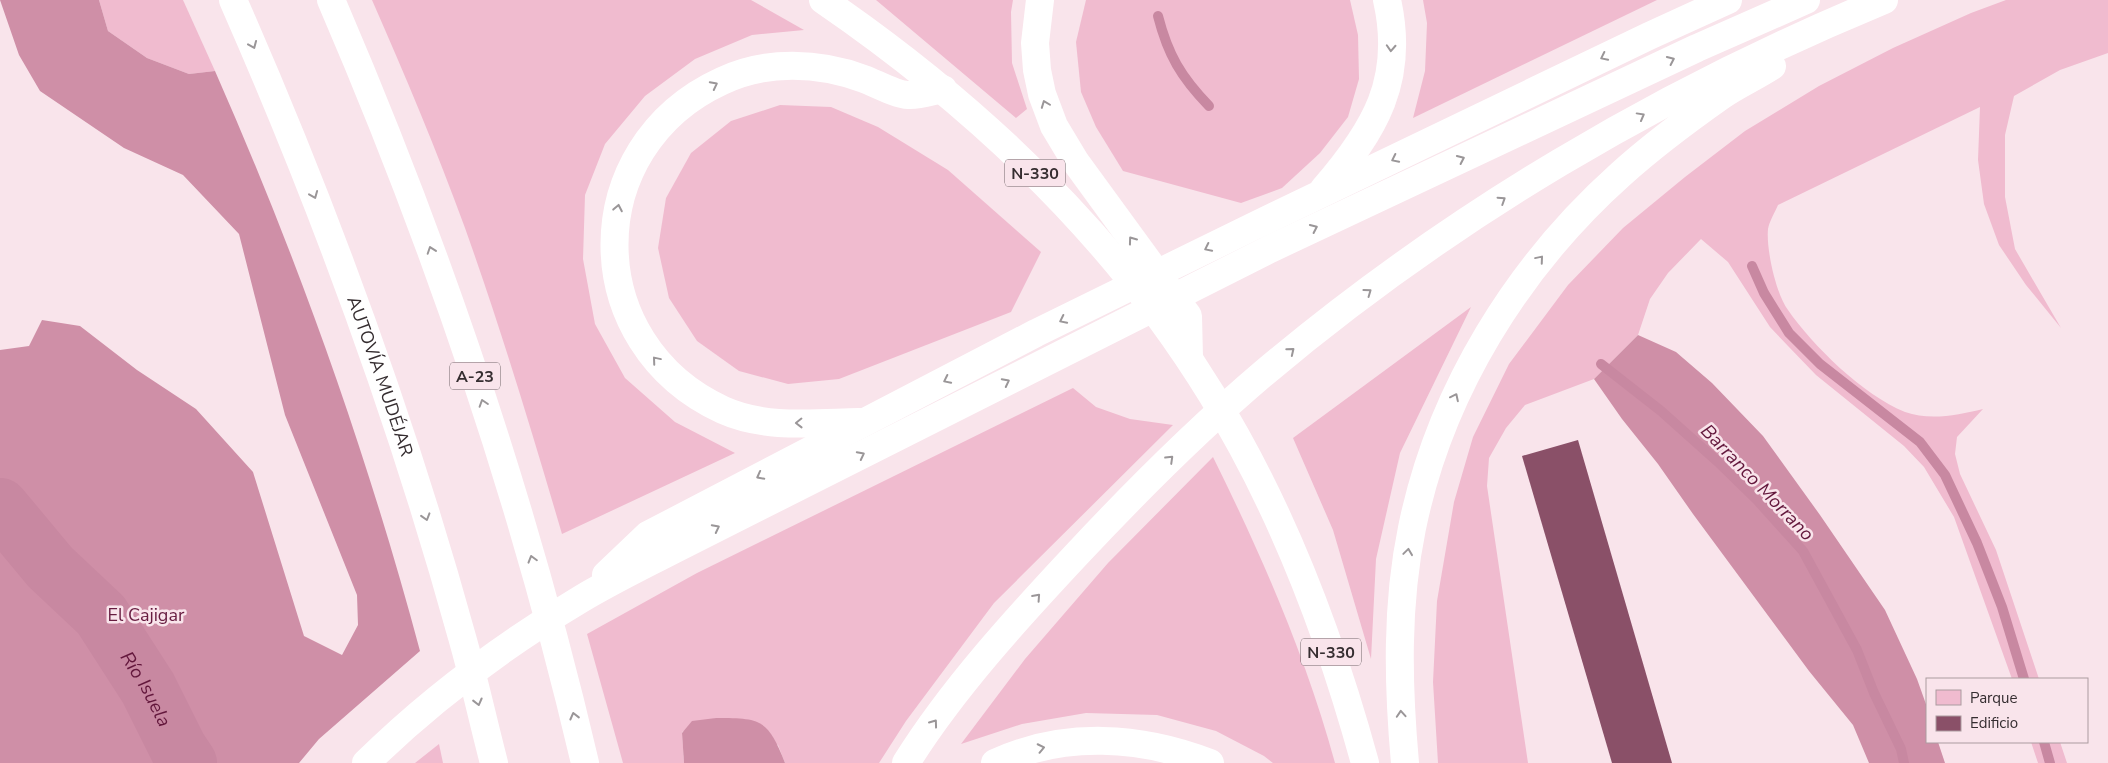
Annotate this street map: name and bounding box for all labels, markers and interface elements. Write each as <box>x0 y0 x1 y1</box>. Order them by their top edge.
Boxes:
one-way arrow <box>246 40 257 49</box>
one-way arrow <box>1386 45 1397 53</box>
one-way arrow <box>1600 51 1609 62</box>
one-way arrow <box>1666 55 1675 66</box>
one-way arrow <box>709 80 718 91</box>
one-way arrow <box>1041 100 1051 108</box>
one-way arrow <box>1636 112 1645 122</box>
one-way arrow <box>1391 153 1400 163</box>
one-way arrow <box>1456 155 1465 165</box>
road number: N-330 <box>1005 160 1065 187</box>
one-way arrow <box>308 190 319 199</box>
one-way arrow <box>1496 197 1505 206</box>
one-way arrow <box>612 204 622 212</box>
one-way arrow <box>1309 224 1318 235</box>
one-way arrow <box>1130 237 1138 246</box>
one-way arrow <box>1204 242 1213 252</box>
one-way arrow <box>427 246 437 254</box>
one-way arrow <box>1534 256 1543 265</box>
one-way arrow <box>1362 289 1372 298</box>
street label: AUTOVÍA MUDÉJAR <box>341 293 419 459</box>
one-way arrow <box>1059 314 1068 324</box>
one-way arrow <box>1285 348 1294 356</box>
one-way arrow <box>653 357 661 366</box>
road number: A-23 <box>450 362 500 390</box>
one-way arrow <box>943 374 952 384</box>
one-way arrow <box>1001 378 1010 388</box>
one-way arrow <box>1449 394 1459 403</box>
one-way arrow <box>479 400 489 408</box>
one-way arrow <box>795 418 802 428</box>
water label: Barranco Morrano <box>1695 419 1820 547</box>
one-way arrow <box>856 451 865 461</box>
one-way arrow <box>1164 456 1173 465</box>
one-way arrow <box>756 470 765 480</box>
one-way arrow <box>421 512 431 520</box>
one-way arrow <box>711 524 720 534</box>
one-way arrow <box>1403 548 1413 557</box>
one-way arrow <box>527 555 537 563</box>
one-way arrow <box>1031 594 1040 603</box>
park label: El Cajigar <box>108 603 185 627</box>
road number: N-330 <box>1301 638 1361 666</box>
water label: Río Isuela <box>114 647 177 731</box>
legend <box>1926 678 2088 743</box>
text: Parque <box>1970 688 2018 708</box>
one-way arrow <box>473 697 483 705</box>
one-way arrow <box>1395 710 1406 718</box>
one-way arrow <box>569 711 580 720</box>
text: Edificio <box>1970 713 2018 733</box>
one-way arrow <box>928 719 937 729</box>
one-way arrow <box>1036 743 1045 754</box>

